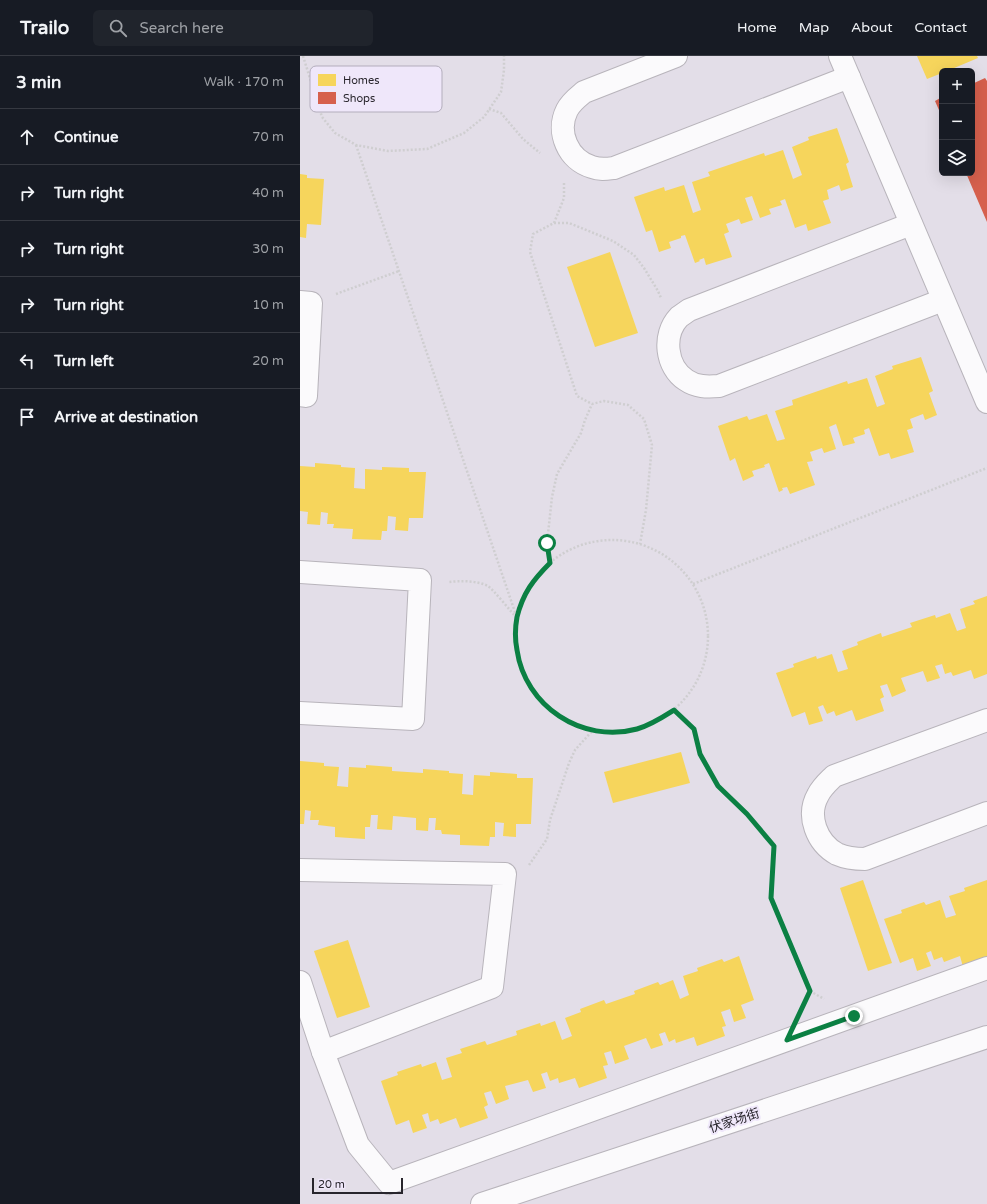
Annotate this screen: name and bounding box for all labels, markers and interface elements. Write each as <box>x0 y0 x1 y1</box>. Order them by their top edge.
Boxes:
search box <box>93 10 373 46</box>
text: Trailo <box>20 17 69 39</box>
icon: search <box>107 17 129 39</box>
text: Search here <box>139 19 224 37</box>
text: Home <box>737 19 777 36</box>
text: Map <box>799 19 829 36</box>
text: About <box>851 19 893 36</box>
text: Contact <box>915 19 967 36</box>
legend <box>310 66 442 112</box>
map controls <box>939 68 975 176</box>
button: + <box>939 68 975 104</box>
text: 3 min <box>16 72 61 93</box>
text: Walk · 170 m <box>204 74 284 90</box>
text: Homes <box>343 74 379 87</box>
text: Shops <box>343 92 375 105</box>
button: − <box>939 104 975 140</box>
icon: ahead <box>16 126 38 148</box>
text: Continue <box>54 128 118 146</box>
text: 70 m <box>252 129 284 145</box>
button: layers <box>939 140 975 176</box>
icon: right <box>16 182 38 204</box>
text: Turn right <box>54 184 124 202</box>
text: 40 m <box>252 185 284 201</box>
icon: right <box>16 238 38 260</box>
text: Turn right <box>54 240 124 258</box>
text: 30 m <box>252 241 284 257</box>
icon: right <box>16 294 38 316</box>
text: Turn right <box>54 296 124 314</box>
text: 10 m <box>252 297 284 313</box>
icon: left <box>16 350 38 372</box>
text: Turn left <box>54 352 114 370</box>
text: 20 m <box>252 353 284 369</box>
icon: arrive <box>16 406 38 428</box>
text: Arrive at destination <box>54 408 198 426</box>
route start <box>538 534 556 552</box>
route end <box>845 1007 863 1025</box>
street label: 伏家场街 <box>707 1105 762 1137</box>
scale bar <box>312 1176 403 1195</box>
text: 20 m <box>318 1178 345 1191</box>

